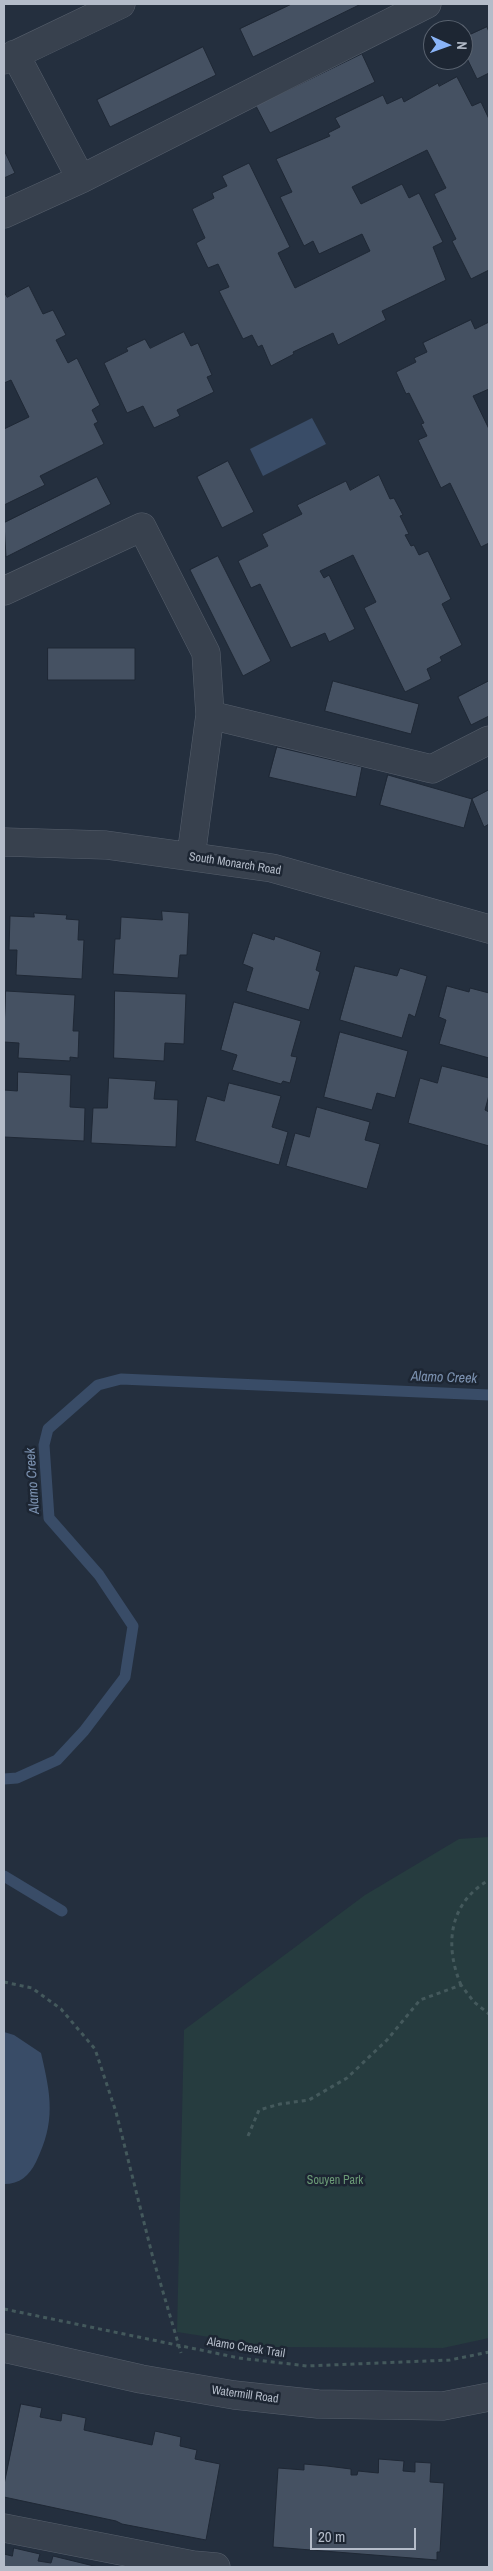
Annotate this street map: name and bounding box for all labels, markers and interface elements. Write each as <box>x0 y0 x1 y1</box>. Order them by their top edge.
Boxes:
north arrow <box>423 20 473 70</box>
text: N <box>453 41 471 50</box>
street label: South Monarch Road <box>188 850 282 878</box>
water label: Alamo Creek <box>411 1368 477 1388</box>
water label: Alamo Creek <box>22 1447 44 1515</box>
park label: Souyen Park <box>307 2174 363 2188</box>
street label: Alamo Creek Trail <box>206 2335 286 2361</box>
street label: Watermill Road <box>211 2383 279 2407</box>
scale bar <box>313 2518 419 2550</box>
text: 20 m <box>318 2526 345 2547</box>

